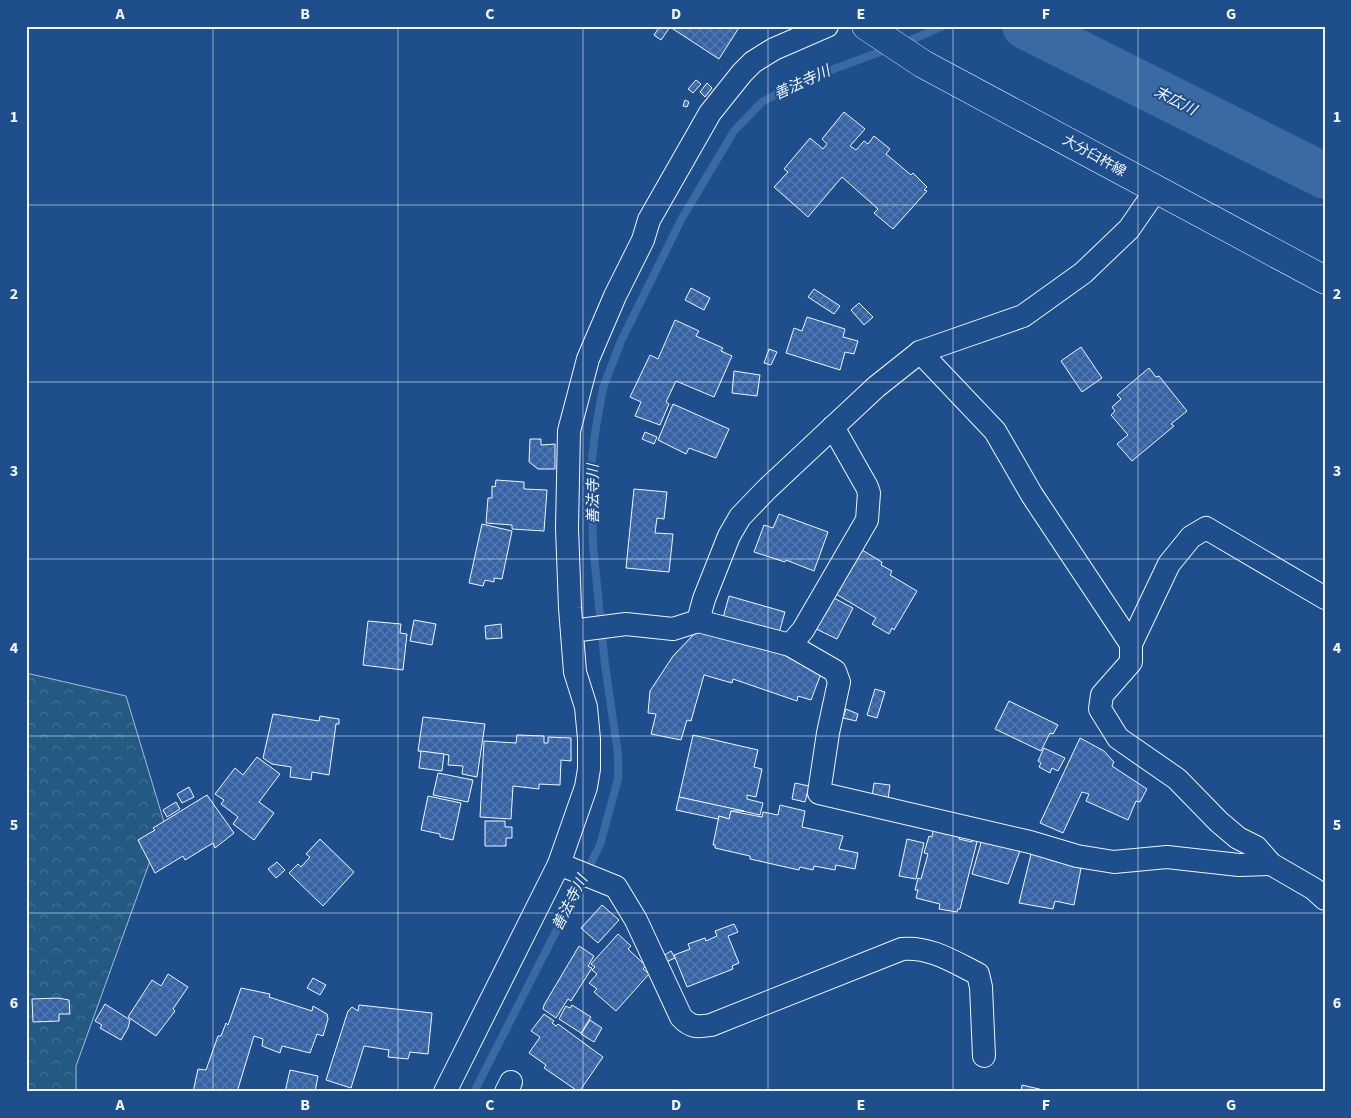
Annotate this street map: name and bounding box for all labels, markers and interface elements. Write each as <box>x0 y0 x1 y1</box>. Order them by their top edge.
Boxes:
text: A <box>114 3 125 25</box>
text: B <box>300 3 310 25</box>
text: C <box>485 3 495 25</box>
text: D <box>671 3 681 25</box>
text: E <box>857 3 865 25</box>
text: F <box>1042 3 1050 25</box>
text: G <box>1226 3 1236 25</box>
water label: 善法寺川 <box>770 60 835 105</box>
water label: 末広川 <box>1150 81 1202 121</box>
text: 1 <box>10 106 18 128</box>
text: 1 <box>1333 106 1341 128</box>
street label: 大分臼杵線 <box>1059 130 1129 182</box>
text: 2 <box>10 283 18 305</box>
text: 2 <box>1333 283 1341 305</box>
text: 3 <box>10 460 18 482</box>
text: 3 <box>1333 460 1341 482</box>
water label: 善法寺川 <box>583 462 604 524</box>
text: 4 <box>10 637 19 659</box>
text: 4 <box>1333 637 1342 659</box>
text: 5 <box>10 814 18 836</box>
text: 5 <box>1333 814 1341 836</box>
water label: 善法寺川 <box>547 870 594 935</box>
text: 6 <box>10 992 18 1014</box>
text: 6 <box>1333 992 1341 1014</box>
text: A <box>114 1094 125 1116</box>
text: B <box>300 1094 310 1116</box>
text: C <box>485 1094 495 1116</box>
text: D <box>671 1094 681 1116</box>
text: E <box>857 1094 865 1116</box>
text: F <box>1042 1094 1050 1116</box>
text: G <box>1226 1094 1236 1116</box>

